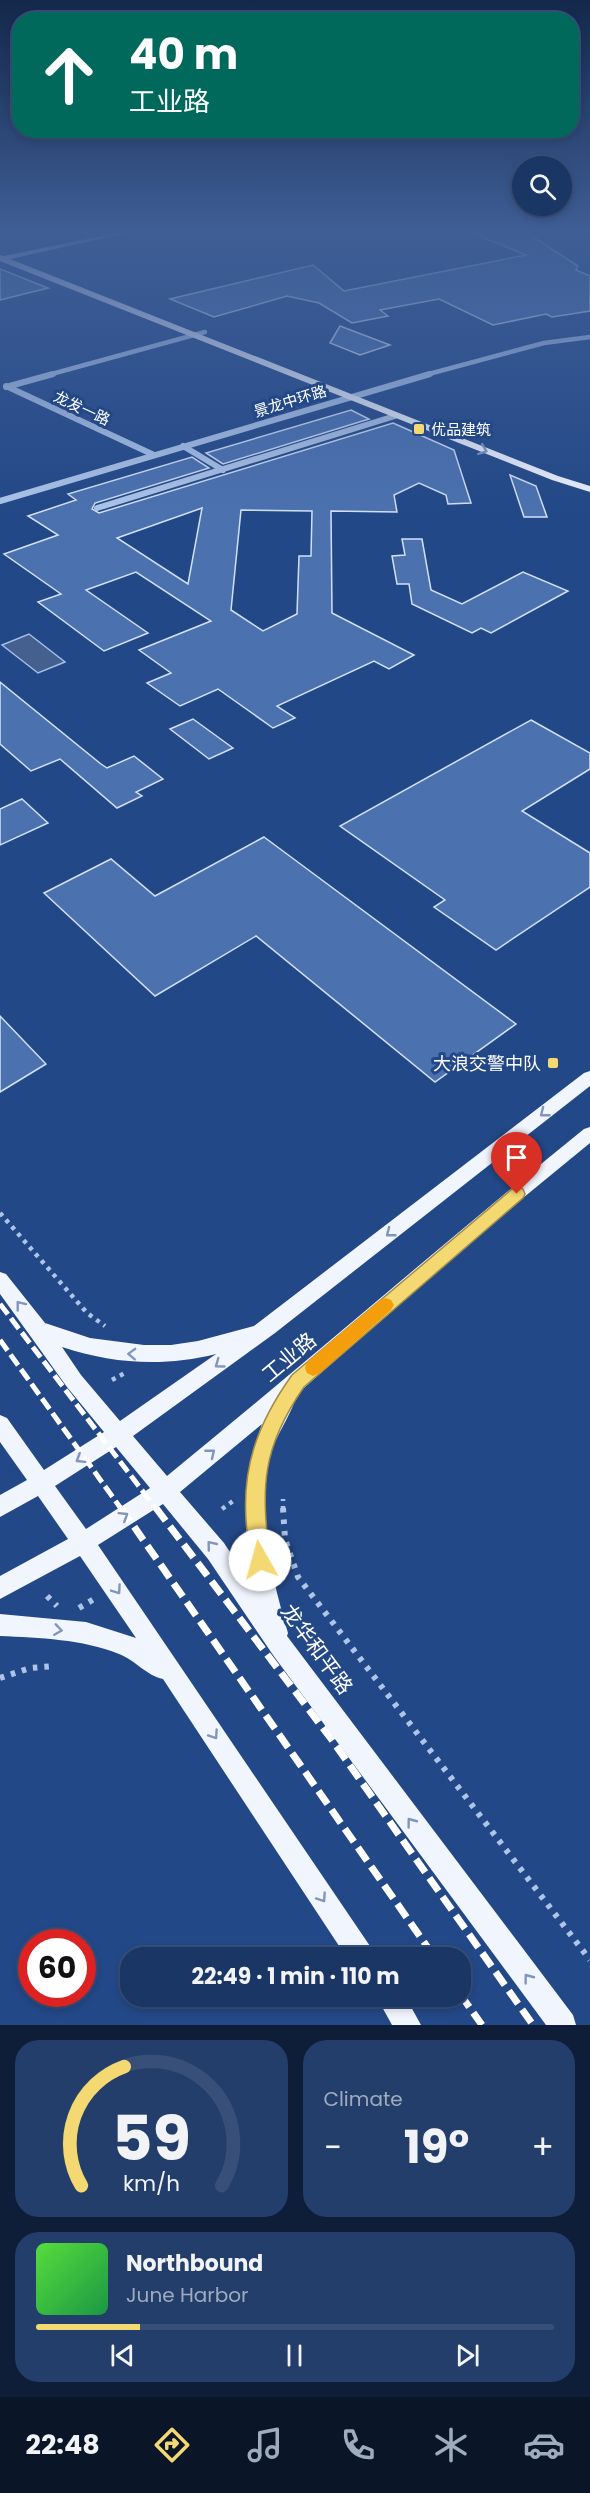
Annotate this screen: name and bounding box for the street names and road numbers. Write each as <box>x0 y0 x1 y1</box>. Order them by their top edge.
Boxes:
street label: 景龙中环路 <box>251 380 329 422</box>
street label: 龙发一路 <box>50 386 114 430</box>
street label: 工业路 <box>256 1326 322 1388</box>
street label: 龙华和平路 <box>274 1598 360 1700</box>

